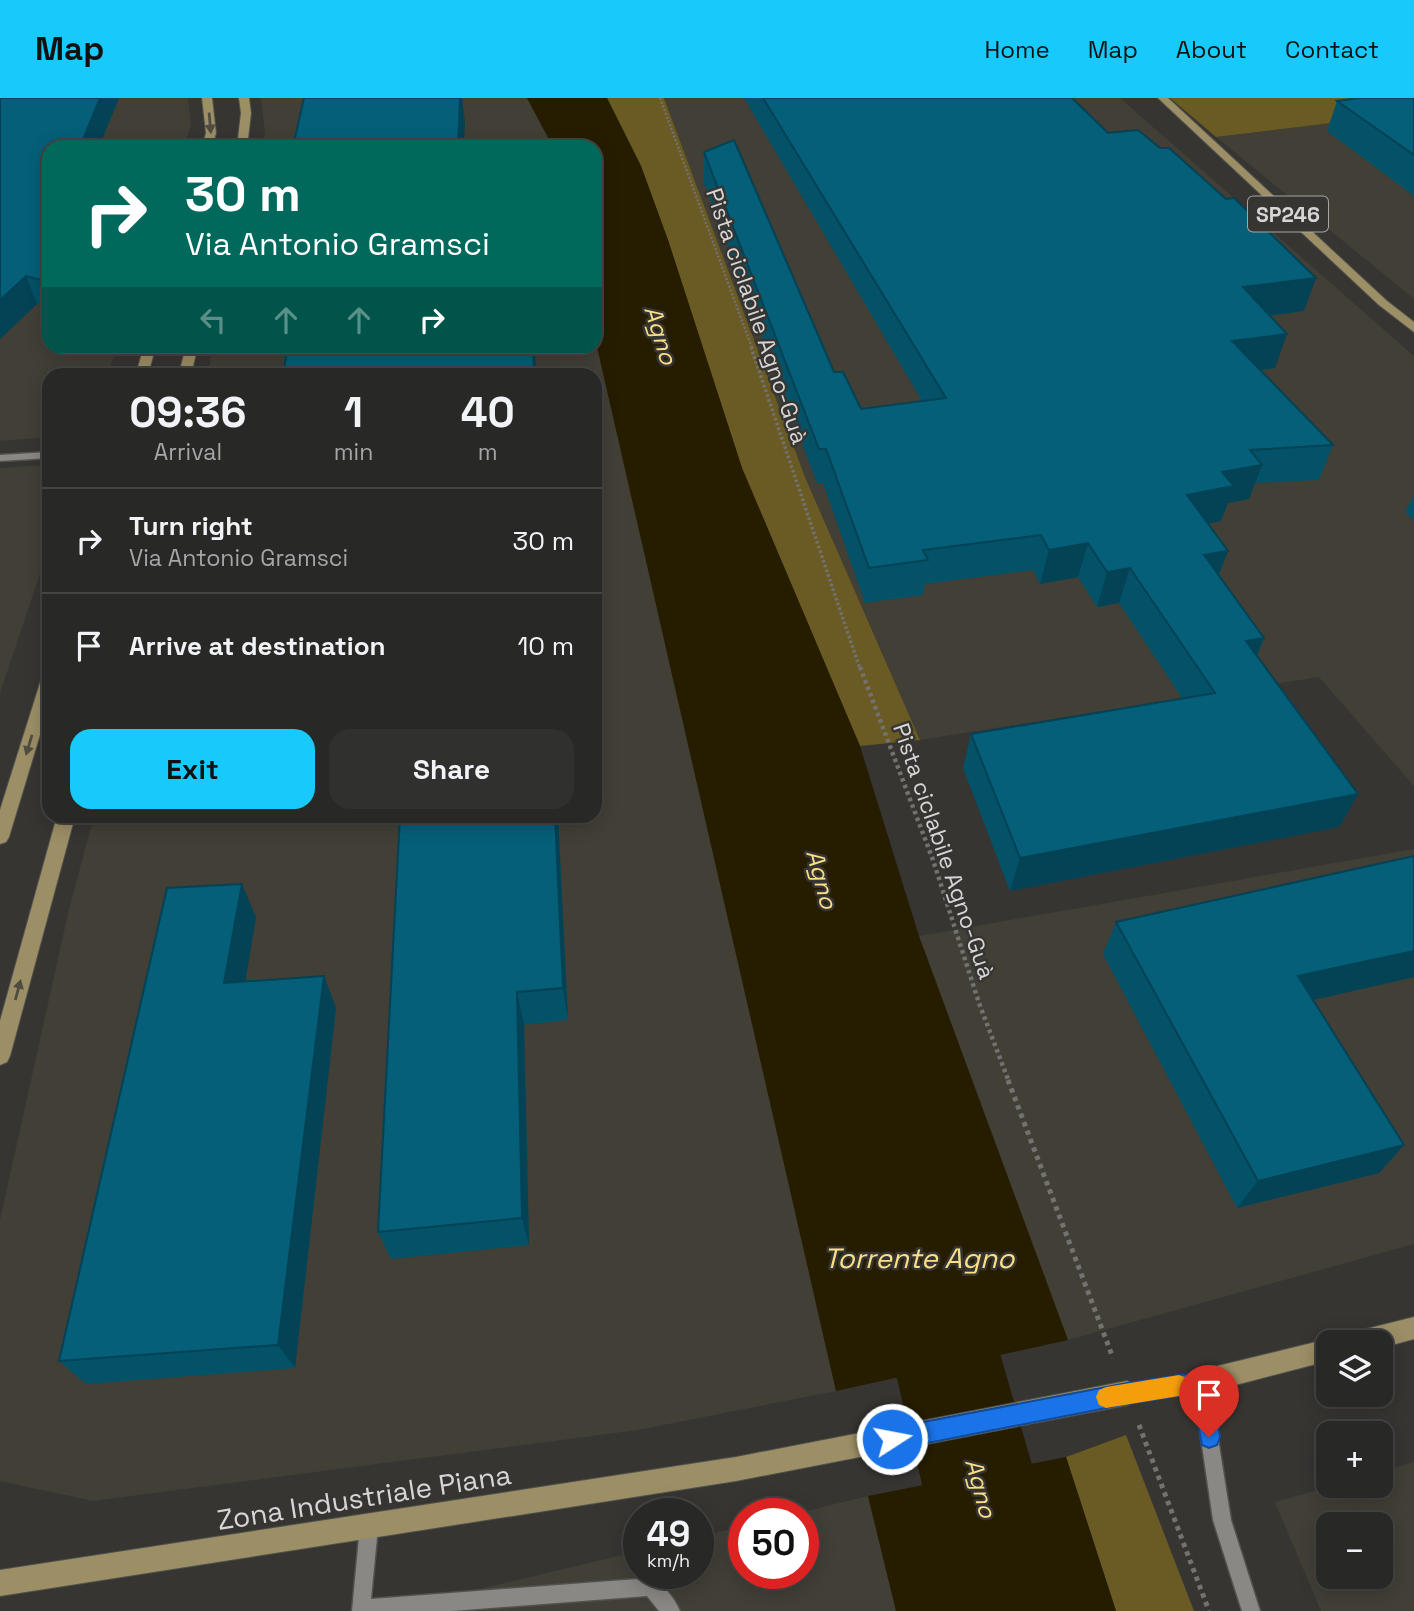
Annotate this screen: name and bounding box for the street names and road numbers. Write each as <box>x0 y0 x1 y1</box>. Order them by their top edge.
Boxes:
street label: Pista ciclabile Agno-Guà <box>699 184 815 448</box>
road number: SP246 <box>1248 197 1328 232</box>
street label: Pista ciclabile Agno-Guà <box>886 719 1002 983</box>
street label: Zona Industriale Piana <box>214 1456 514 1538</box>

